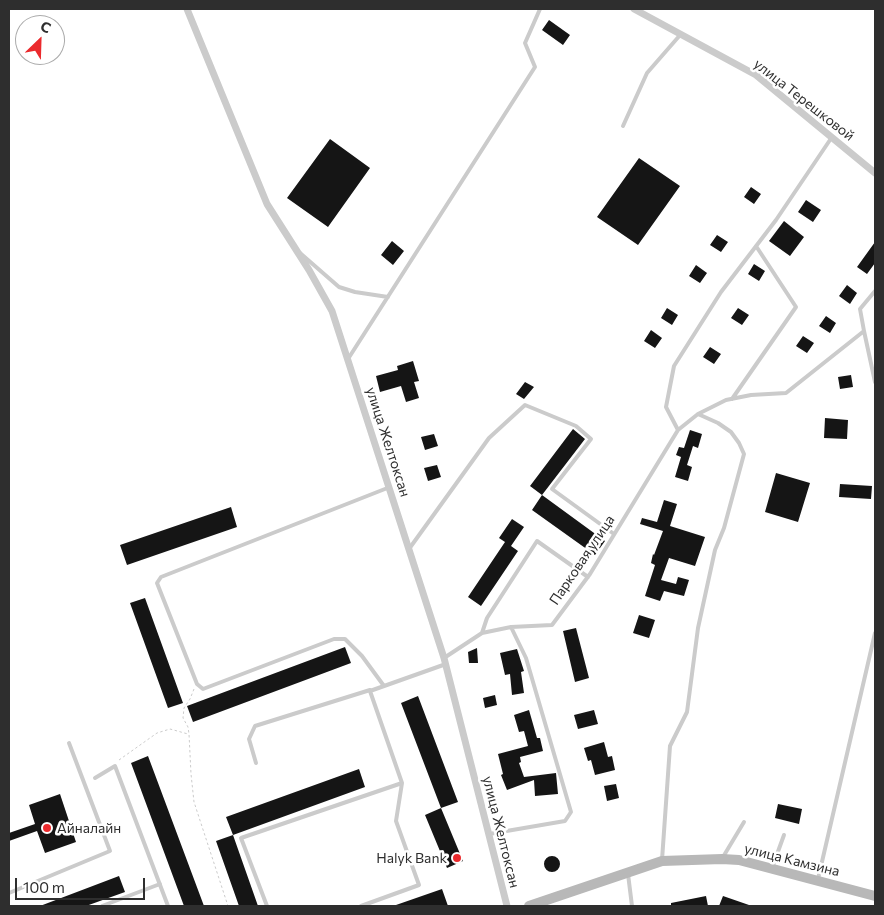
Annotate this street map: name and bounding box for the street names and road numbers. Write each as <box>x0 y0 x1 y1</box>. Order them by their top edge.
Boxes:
street label: улица Терешковой <box>750 56 858 144</box>
street label: улица Желтоксан <box>362 385 414 499</box>
street label: Парковая улица <box>546 512 618 608</box>
street label: улица Желтоксан <box>479 774 523 890</box>
street label: улица Камзина <box>743 840 841 880</box>

